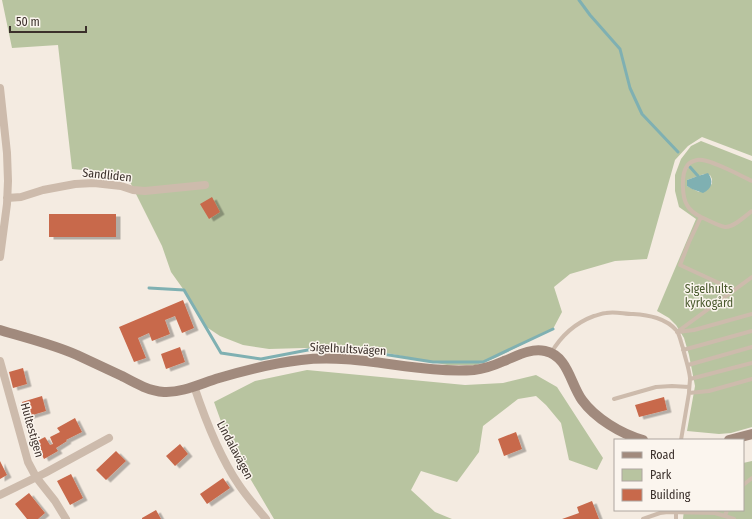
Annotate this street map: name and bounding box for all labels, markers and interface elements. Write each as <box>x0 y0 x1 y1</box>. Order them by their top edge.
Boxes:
scale bar <box>10 8 86 34</box>
text: 50 m <box>16 15 40 29</box>
street label: Sandliden <box>82 165 132 185</box>
park label: Sigelhults kyrkogård <box>685 282 733 310</box>
street label: Sigelhultsvägen <box>309 340 387 358</box>
street label: Hultestigen <box>18 401 46 459</box>
street label: Lindalavägen <box>214 418 256 482</box>
legend <box>614 439 744 511</box>
text: Road <box>650 448 675 462</box>
text: Park <box>650 468 672 482</box>
text: Building <box>650 488 691 502</box>

